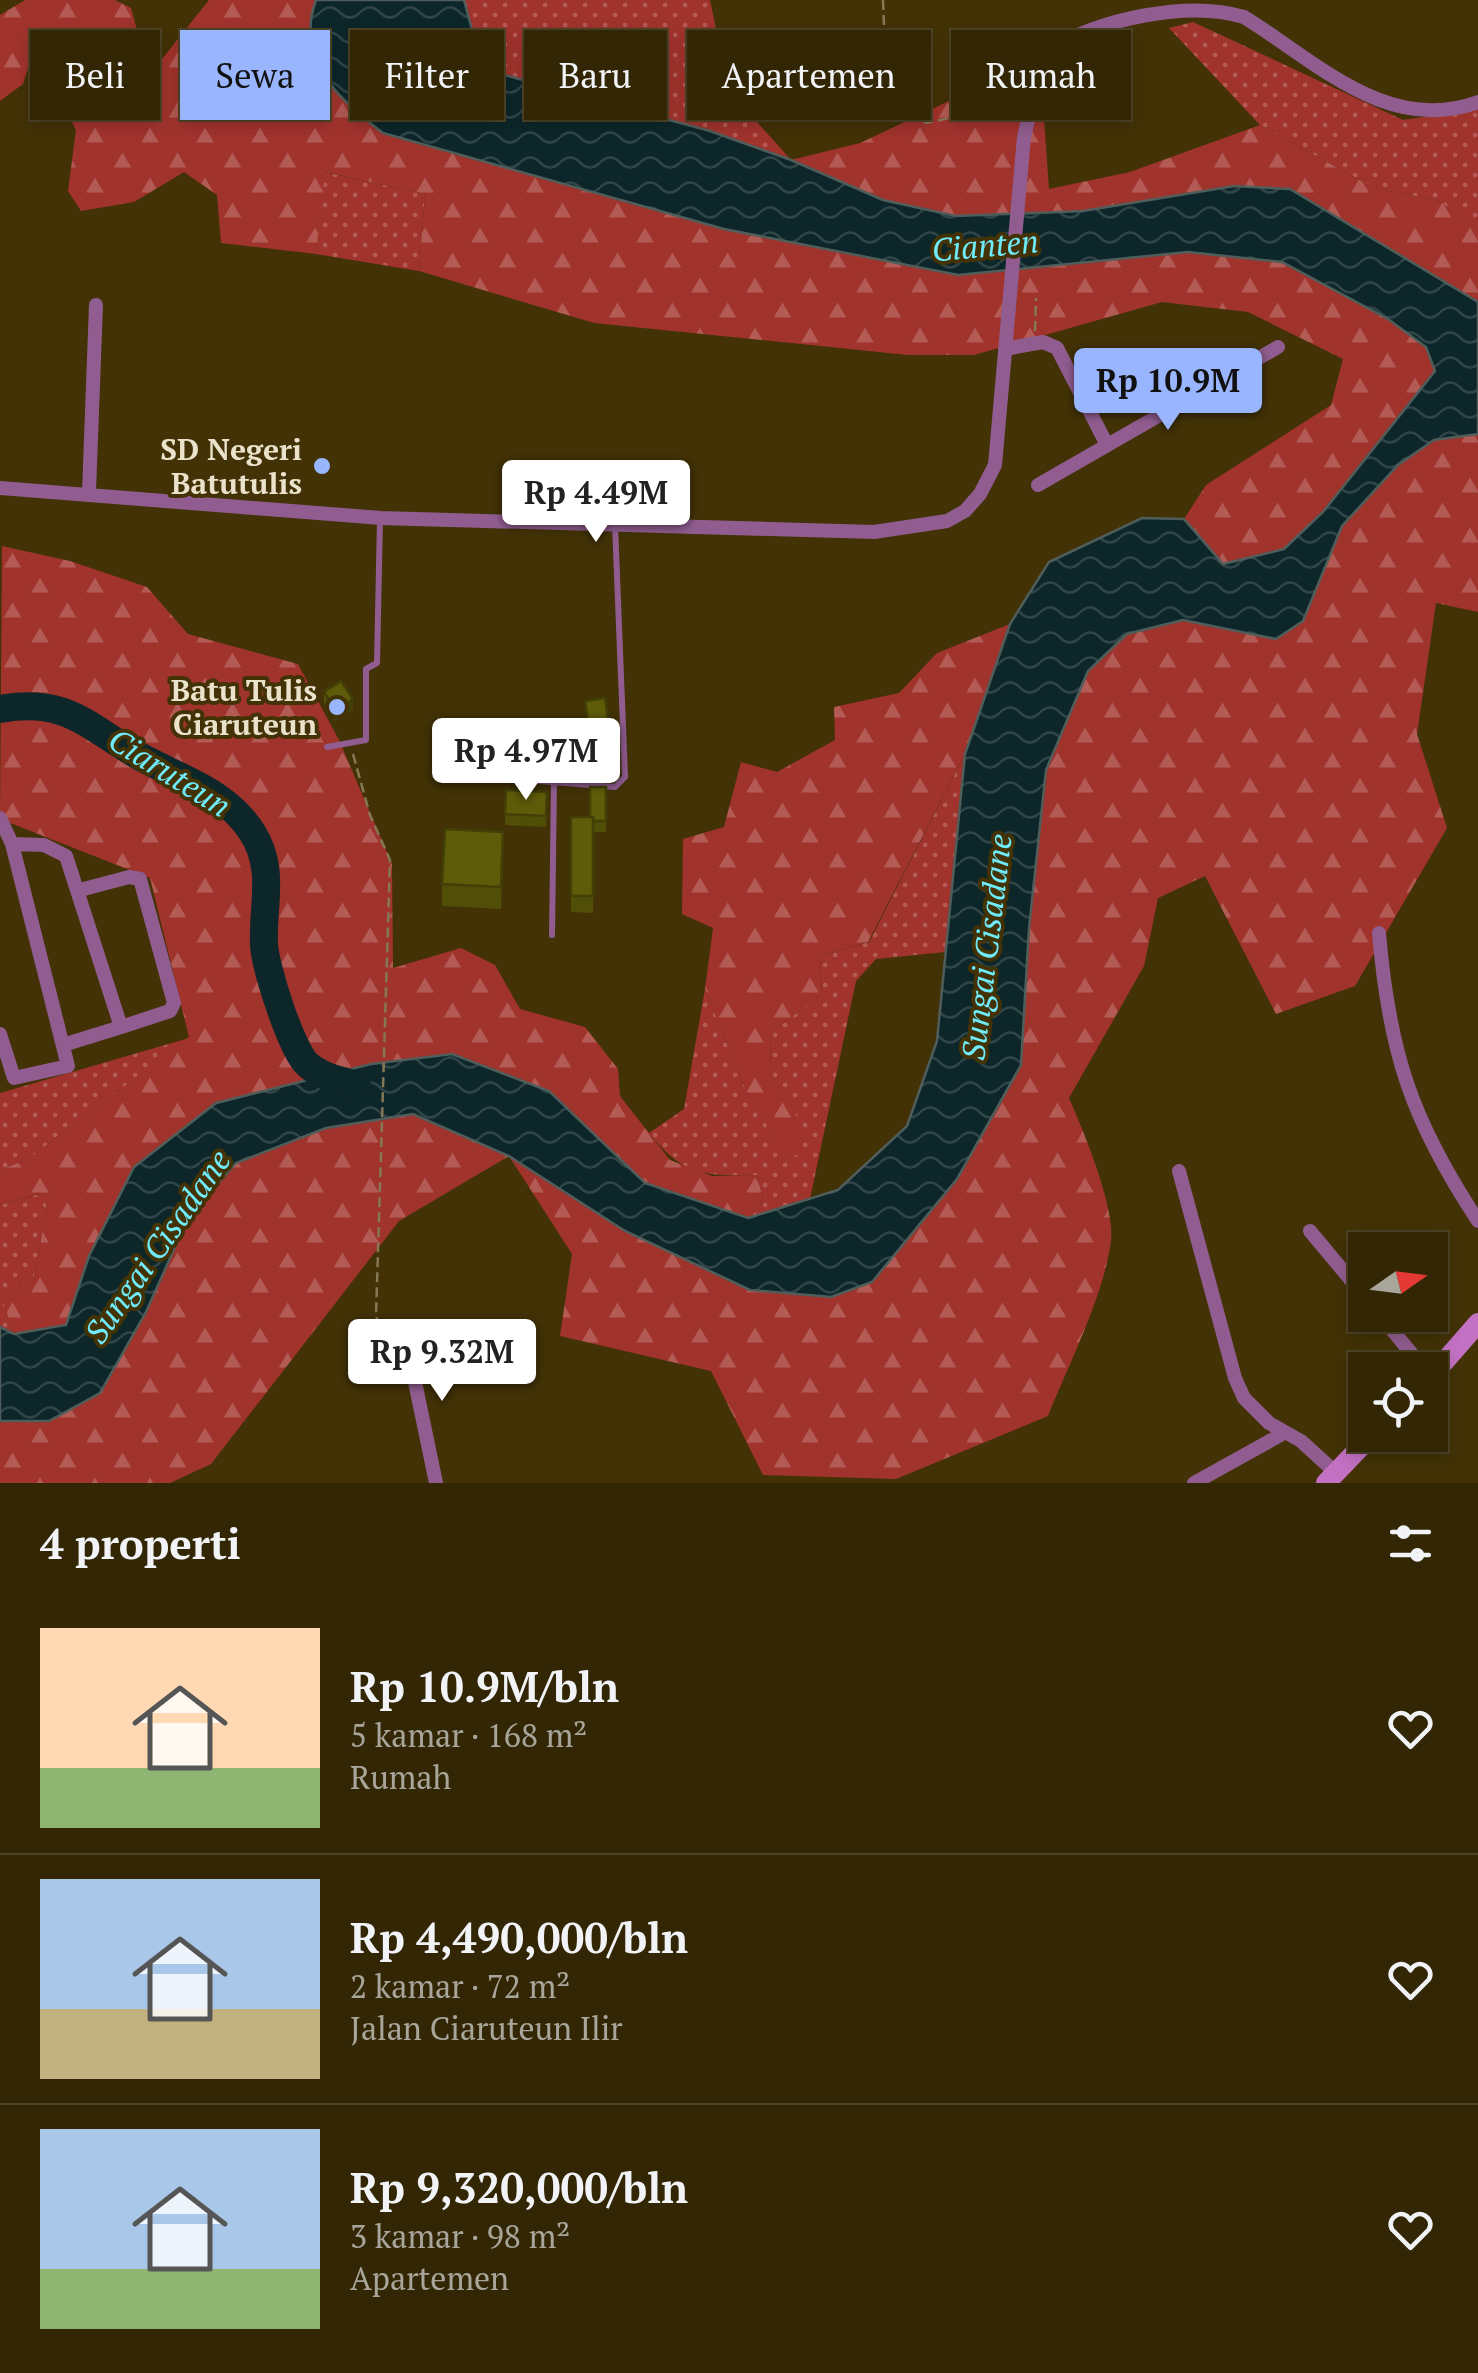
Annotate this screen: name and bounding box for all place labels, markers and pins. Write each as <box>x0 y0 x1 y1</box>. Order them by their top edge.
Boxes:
pin: Rp 10.9M <box>1065 348 1271 433</box>
place label: SD Negeri Batutulis <box>160 429 302 503</box>
marker: SD Negeri Batutulis <box>311 455 333 477</box>
pin: Rp 4.49M <box>493 460 699 545</box>
place label: Batu Tulis Ciaruteun <box>171 670 317 744</box>
marker: Batu Tulis Ciaruteun <box>326 696 348 718</box>
pin: Rp 4.97M <box>423 718 629 803</box>
pin: Rp 9.32M <box>339 1319 545 1404</box>

